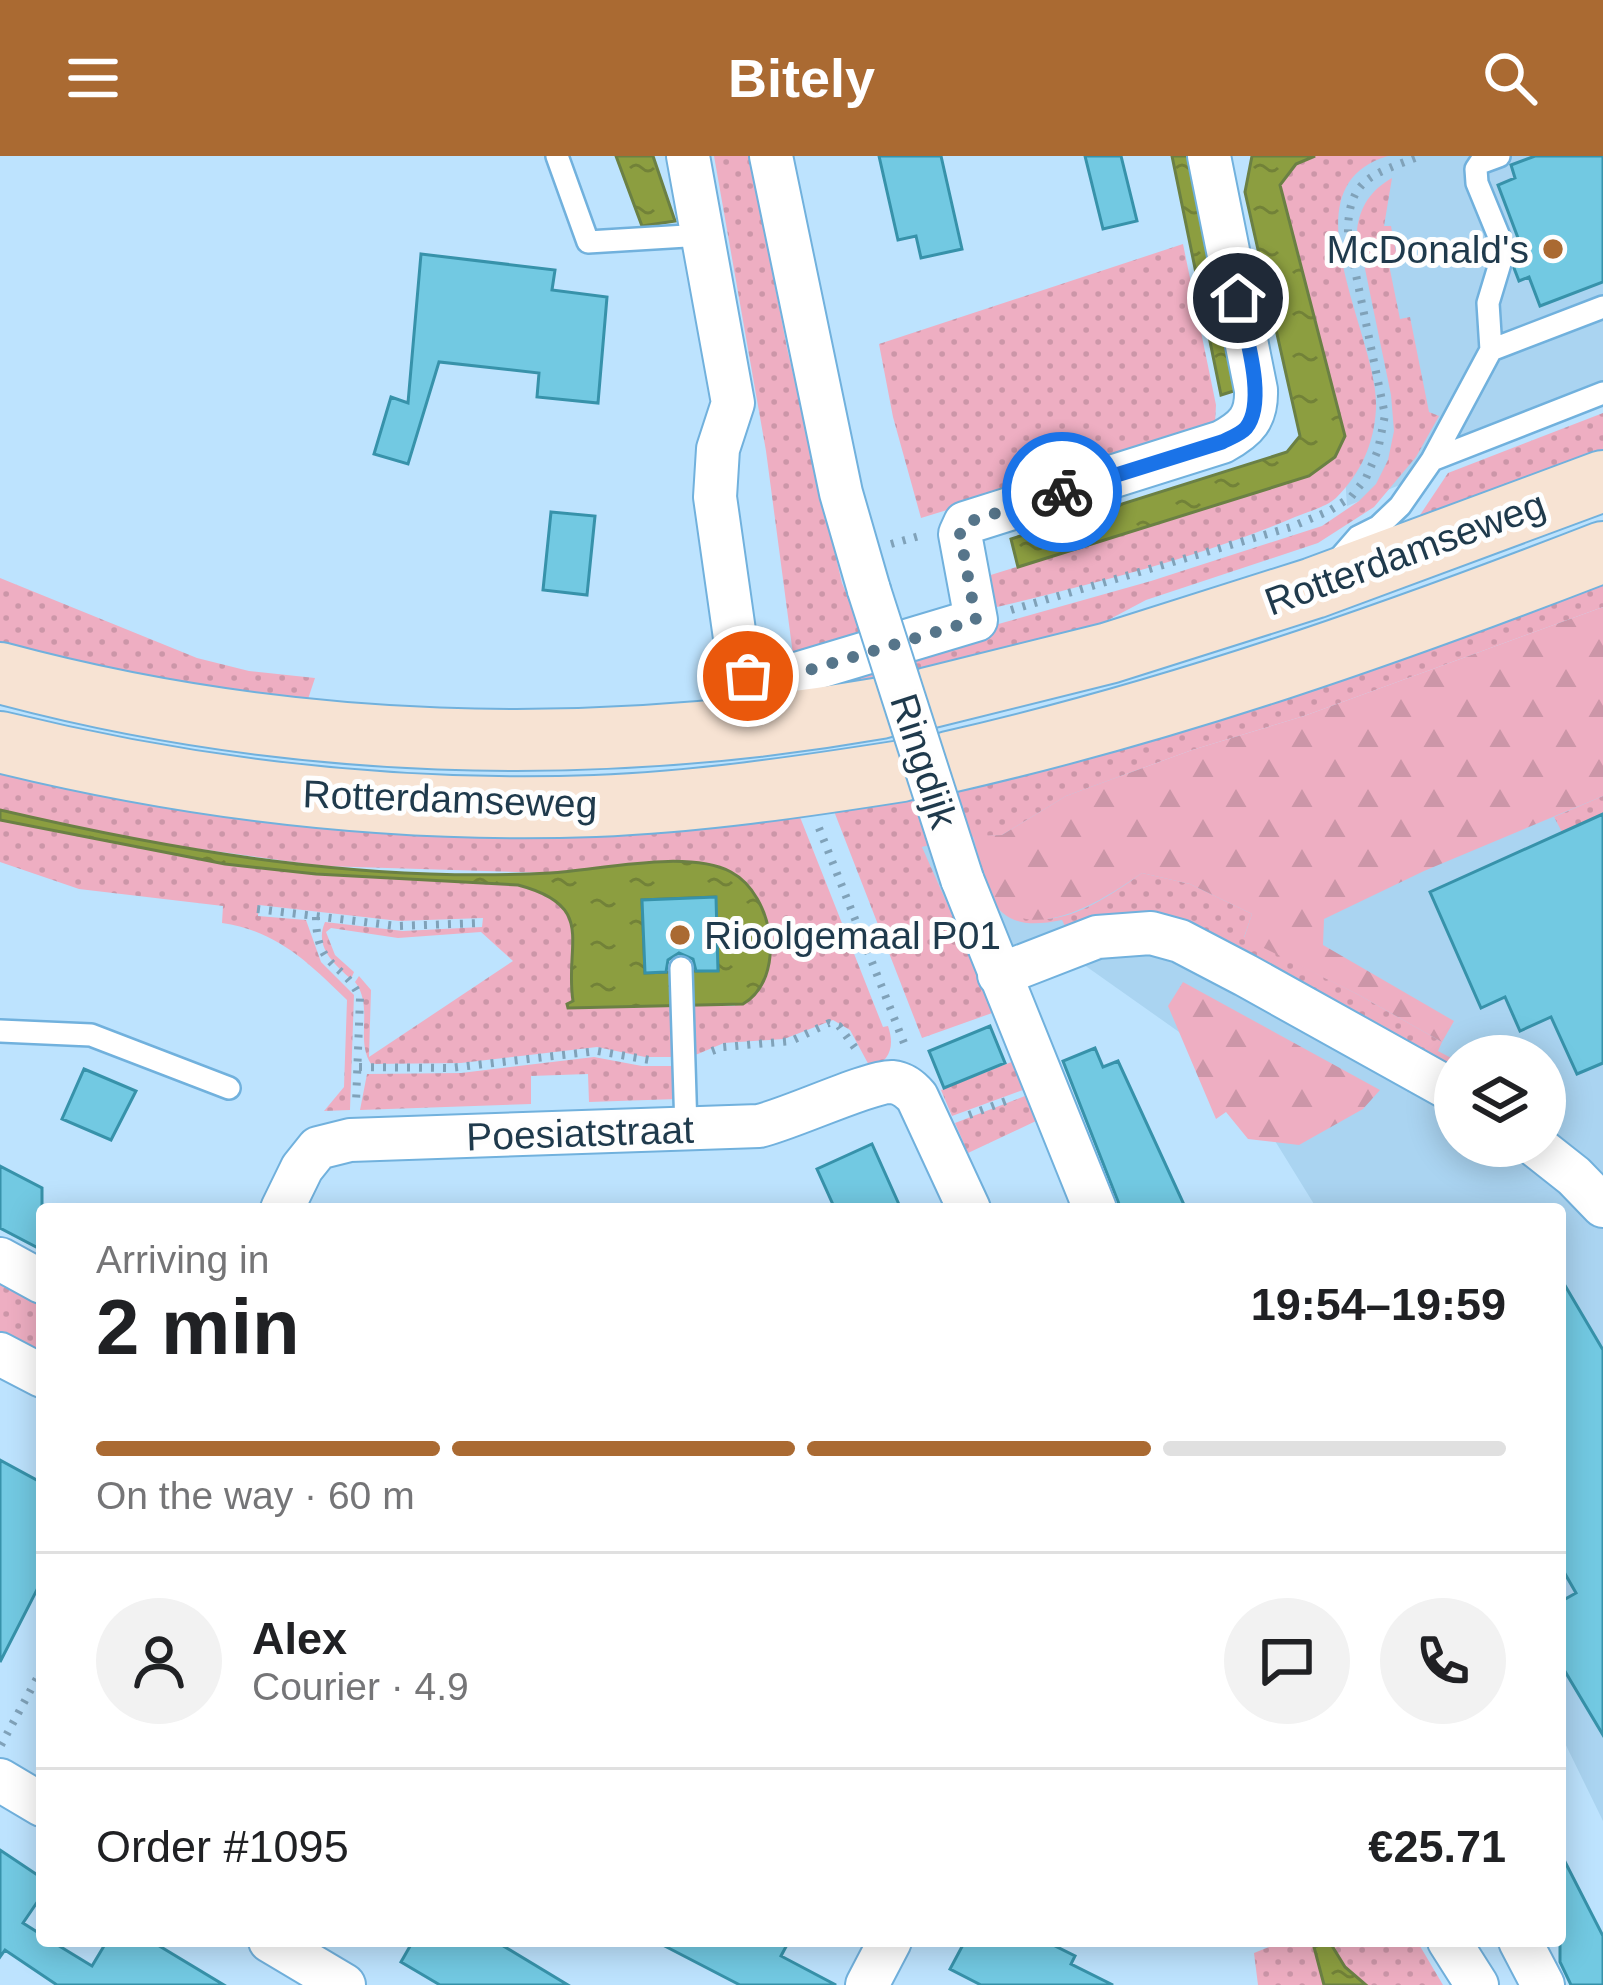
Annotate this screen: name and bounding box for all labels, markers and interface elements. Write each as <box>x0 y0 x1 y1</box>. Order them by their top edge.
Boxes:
icon: menu <box>60 45 126 111</box>
icon: search <box>1477 45 1543 111</box>
text: Bitely <box>728 48 875 108</box>
place label: McDonald's <box>1326 228 1529 271</box>
marker: McDonald's <box>1540 236 1566 262</box>
pin <box>1187 247 1289 349</box>
icon: home <box>1205 265 1271 331</box>
courier <box>1002 432 1122 552</box>
icon: bike <box>1029 459 1095 525</box>
street label: Rotterdamseweg <box>1259 482 1551 624</box>
pin <box>697 625 799 727</box>
icon: bag <box>715 643 781 709</box>
street label: Ringdijk <box>882 688 966 834</box>
street label: Rotterdamseweg <box>302 772 598 826</box>
place label: Rioolgemaal P01 <box>704 914 1001 957</box>
marker: Rioolgemaal P01 <box>667 922 693 948</box>
map controls <box>1434 1035 1566 1167</box>
button: layers <box>1434 1035 1566 1167</box>
street label: Poesiatstraat <box>466 1108 695 1158</box>
text: Arriving in <box>96 1238 269 1281</box>
text: 19:54–19:59 <box>1251 1279 1506 1330</box>
text: 2 min <box>96 1283 300 1371</box>
text: On the way · 60 m <box>96 1474 415 1517</box>
button: person <box>96 1598 222 1724</box>
button: chat <box>1224 1598 1350 1724</box>
button: phone <box>1380 1598 1506 1724</box>
text: Alex <box>252 1613 347 1664</box>
text: Courier · 4.9 <box>252 1665 469 1708</box>
text: Order #1095 <box>96 1821 349 1872</box>
text: €25.71 <box>1368 1821 1506 1872</box>

